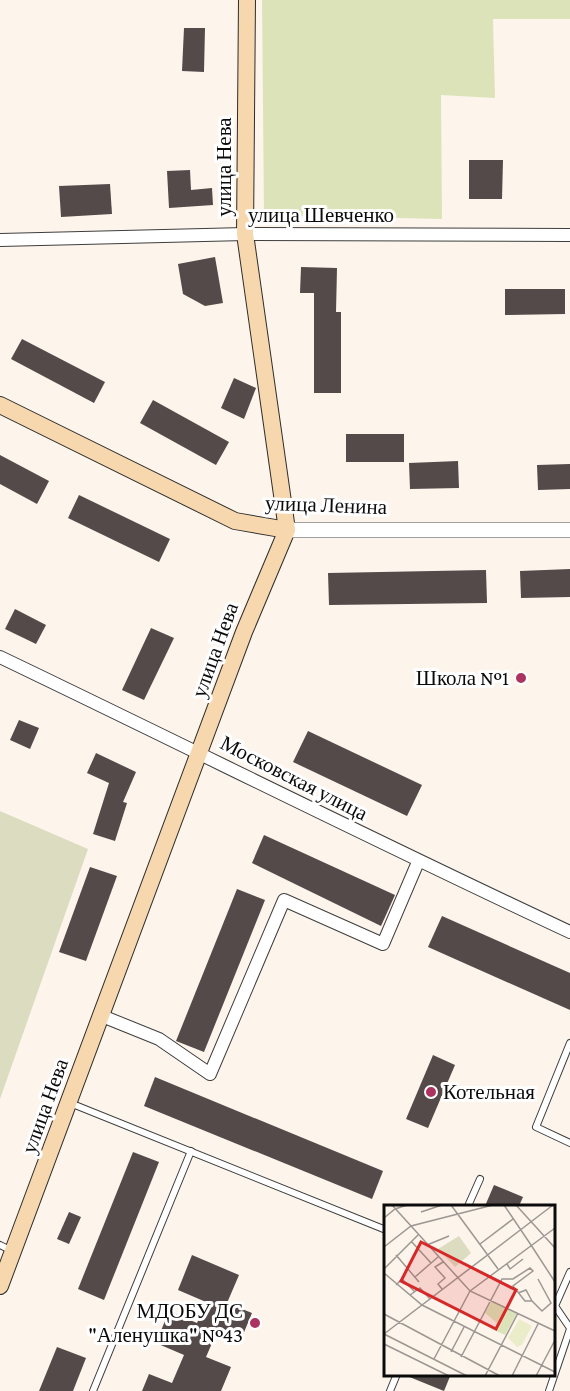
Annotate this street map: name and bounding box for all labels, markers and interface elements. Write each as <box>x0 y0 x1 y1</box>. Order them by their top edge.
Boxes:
street label: улица Нева <box>212 117 236 217</box>
street label: улица Шевченко <box>248 203 394 227</box>
street label: улица Ленина <box>264 491 388 519</box>
street label: улица Нева <box>187 599 243 701</box>
place label: Школа №1 <box>416 666 509 690</box>
marker: Школа №1 <box>514 671 528 685</box>
street label: Московская улица <box>216 731 372 826</box>
street label: улица Нева <box>17 1055 73 1157</box>
place label: Котельная <box>443 1080 535 1104</box>
marker: Котельная <box>424 1085 438 1099</box>
inset map <box>384 1205 555 1376</box>
place label: МДОБУ ДС "Аленушка" №43 <box>88 1299 243 1347</box>
marker: МДОБУ ДС "Аленушка" №43 <box>248 1316 262 1330</box>

